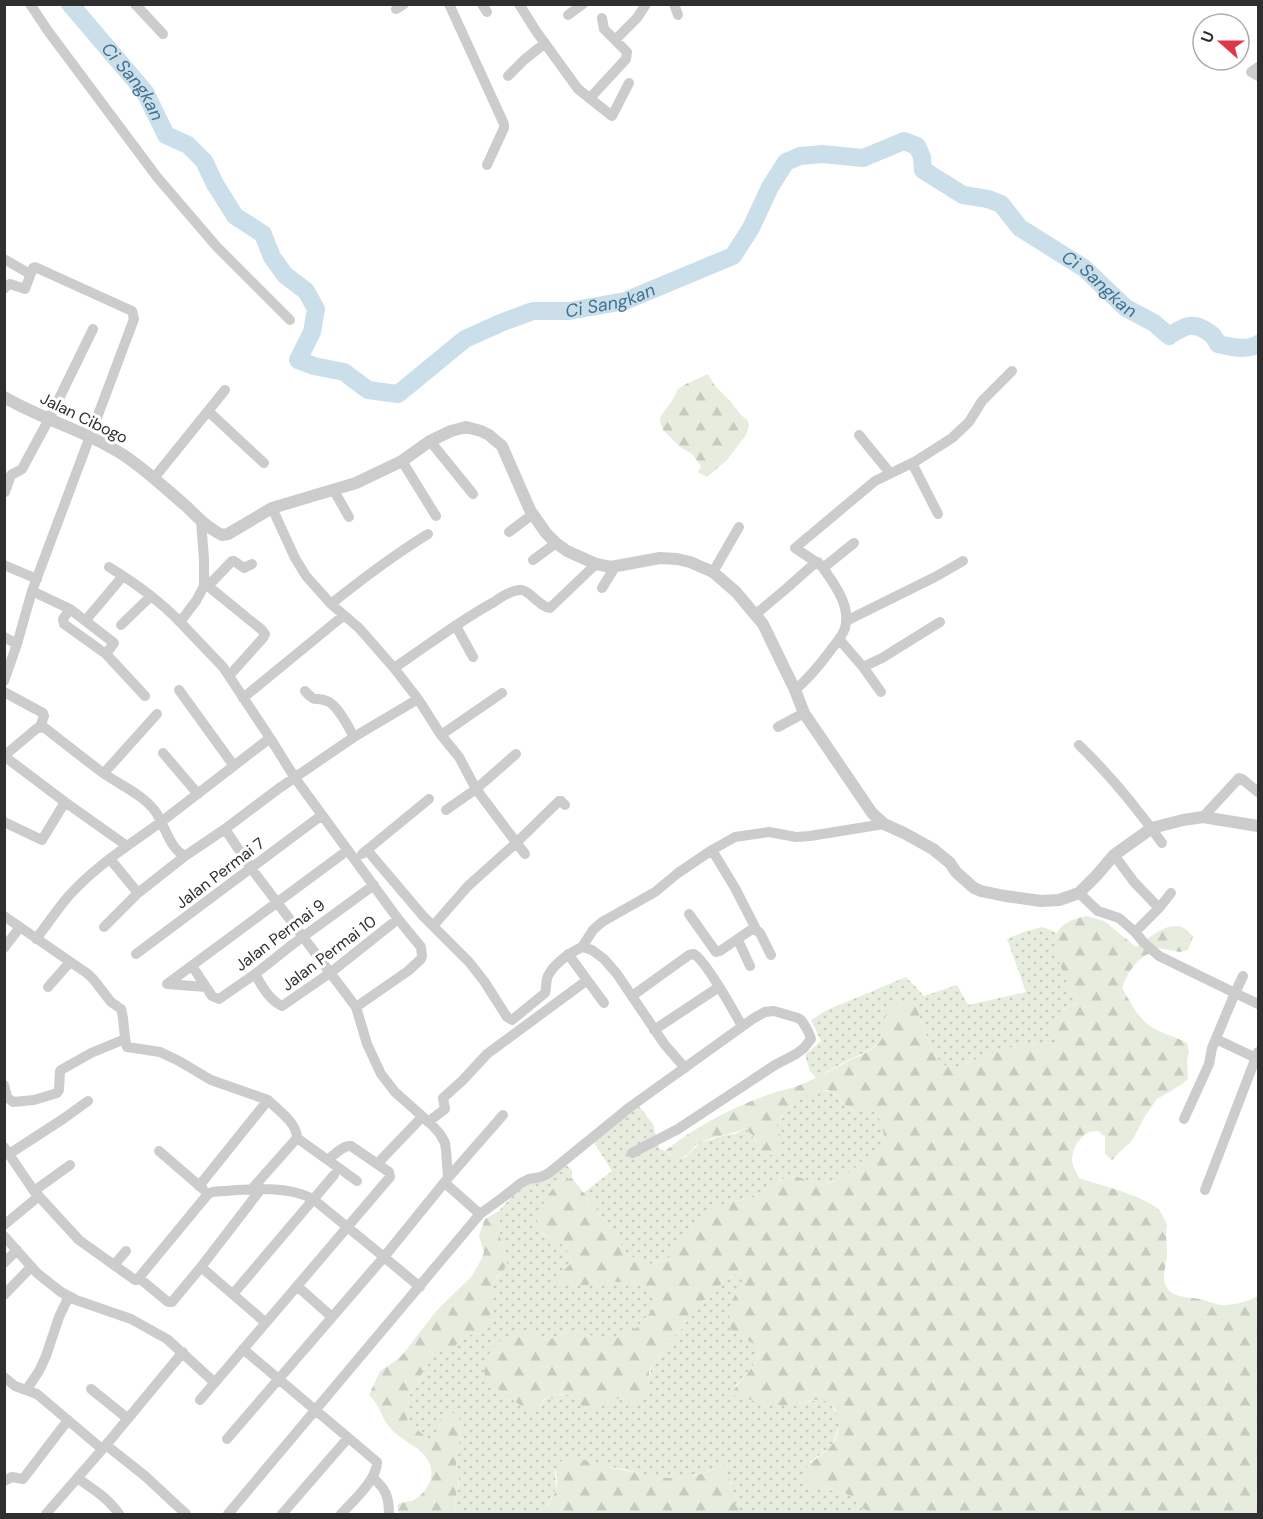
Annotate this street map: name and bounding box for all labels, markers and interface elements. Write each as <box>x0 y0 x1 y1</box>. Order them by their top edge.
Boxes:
north arrow <box>1191 12 1251 72</box>
text: U <box>1196 28 1219 46</box>
water label: Ci Sangkan <box>96 37 169 125</box>
water label: Ci Sangkan <box>1057 245 1141 323</box>
water label: Ci Sangkan <box>563 278 659 323</box>
street label: Jalan Cibogo <box>37 388 131 448</box>
street label: Jalan Permai 7 <box>171 833 269 913</box>
street label: Jalan Permai 9 <box>231 894 329 976</box>
street label: Jalan Permai 10 <box>277 911 381 995</box>

